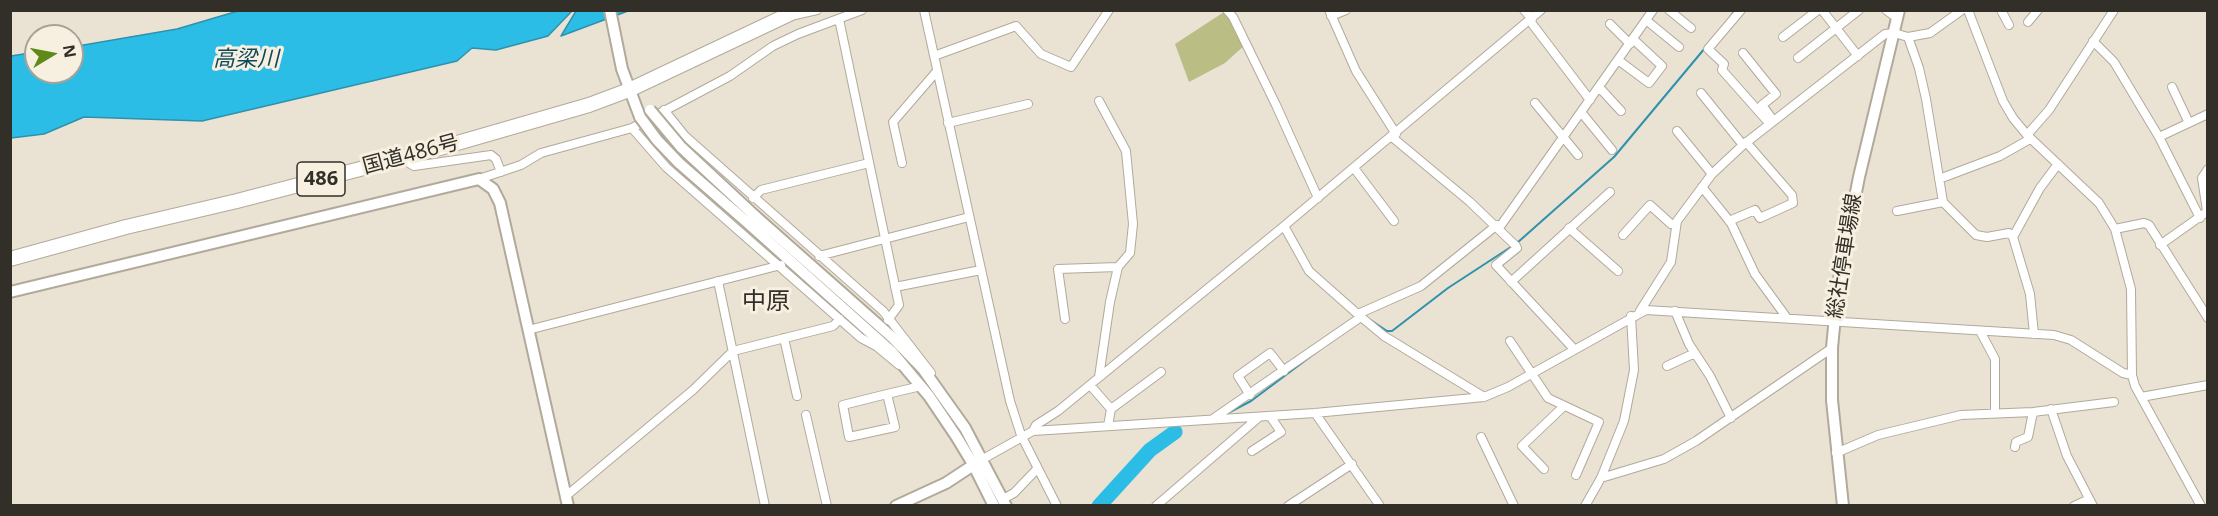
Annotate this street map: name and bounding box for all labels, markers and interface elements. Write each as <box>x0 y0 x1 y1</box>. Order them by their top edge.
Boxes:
north arrow <box>24 24 84 84</box>
text: N <box>58 43 82 60</box>
water label: 高梁川 <box>213 47 279 73</box>
street label: 国道486号 <box>360 130 462 180</box>
road number: 486 <box>297 162 345 196</box>
street label: 総社停車場線 <box>1823 192 1867 320</box>
district label: 中原 <box>742 288 790 316</box>

